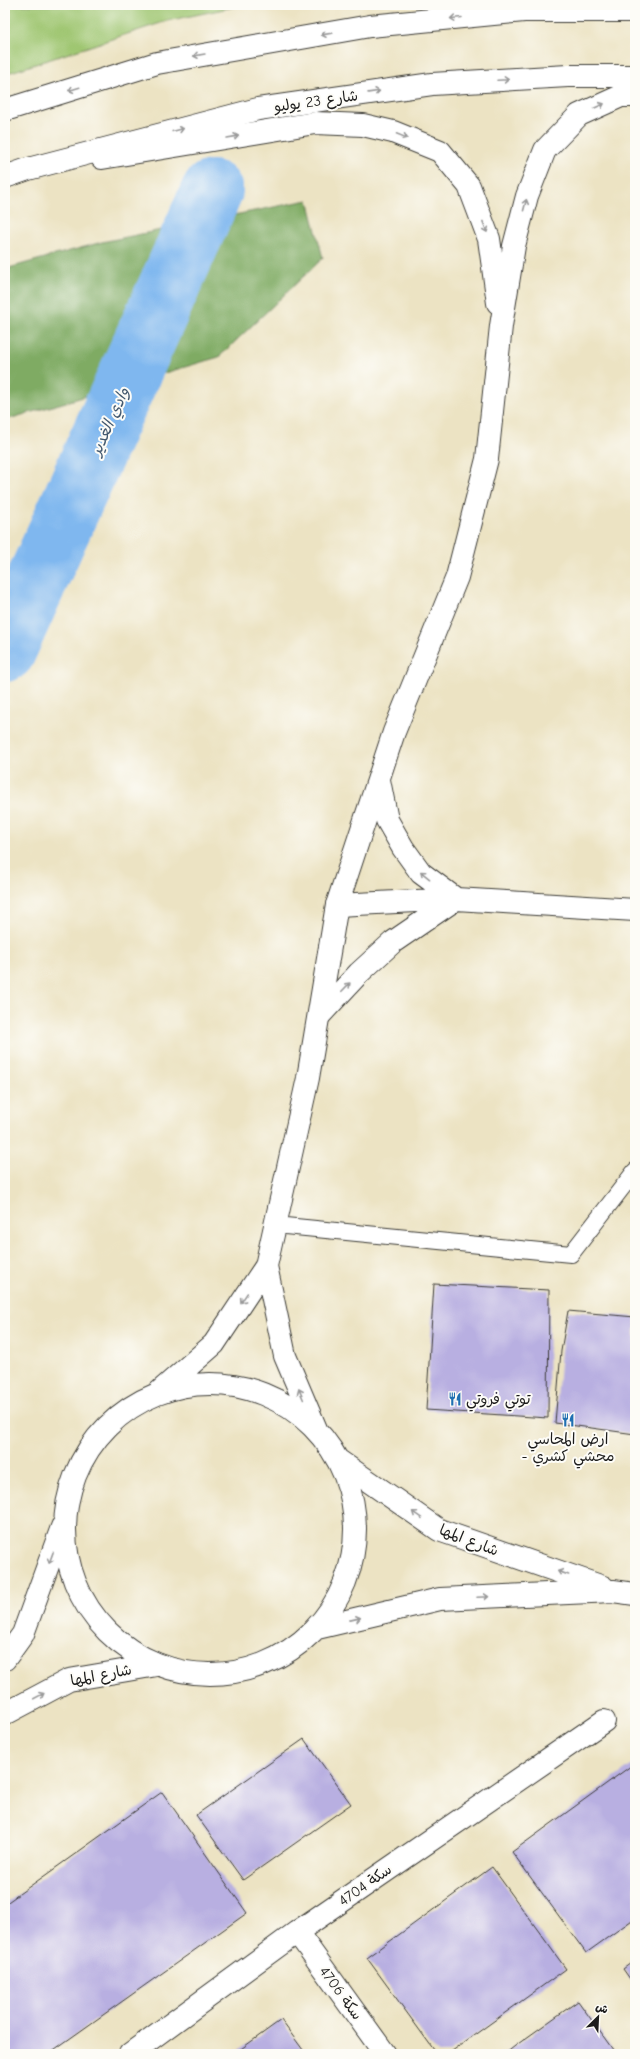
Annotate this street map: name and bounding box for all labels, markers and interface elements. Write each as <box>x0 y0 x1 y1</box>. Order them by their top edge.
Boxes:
one-way arrow <box>450 14 463 22</box>
one-way arrow <box>321 30 334 38</box>
one-way arrow <box>193 52 206 60</box>
one-way arrow <box>496 76 509 83</box>
one-way arrow <box>67 86 80 93</box>
street label: شارع 23 يوليو <box>272 86 359 117</box>
one-way arrow <box>367 88 380 96</box>
one-way arrow <box>593 102 605 109</box>
one-way arrow <box>171 126 184 134</box>
one-way arrow <box>395 132 407 140</box>
one-way arrow <box>226 133 239 141</box>
one-way arrow <box>522 199 529 212</box>
one-way arrow <box>481 220 489 232</box>
water label: وادي الغدير <box>86 384 135 461</box>
one-way arrow <box>420 871 430 880</box>
one-way arrow <box>341 982 350 992</box>
one-way arrow <box>240 1293 248 1304</box>
one-way arrow <box>297 1388 305 1400</box>
place label: توتي فروتي <box>466 1390 531 1412</box>
restaurant icon: توتي فروتي <box>447 1391 463 1407</box>
restaurant icon: ارض المحاسي - محشي كشري <box>560 1412 576 1428</box>
place label: ارض المحاسي - محشي كشري <box>521 1430 615 1469</box>
one-way arrow <box>412 1511 423 1519</box>
street label: شارع المها <box>436 1520 501 1560</box>
one-way arrow <box>46 1552 54 1564</box>
one-way arrow <box>558 1569 570 1577</box>
one-way arrow <box>476 1593 489 1601</box>
one-way arrow <box>348 1615 361 1623</box>
street label: شارع المها <box>69 1660 133 1691</box>
one-way arrow <box>33 1691 45 1699</box>
street label: سكة 4704 <box>335 1860 395 1910</box>
street label: 4706 سكة <box>316 1963 366 2023</box>
north arrow <box>578 1997 618 2037</box>
text: ش <box>594 2000 610 2017</box>

